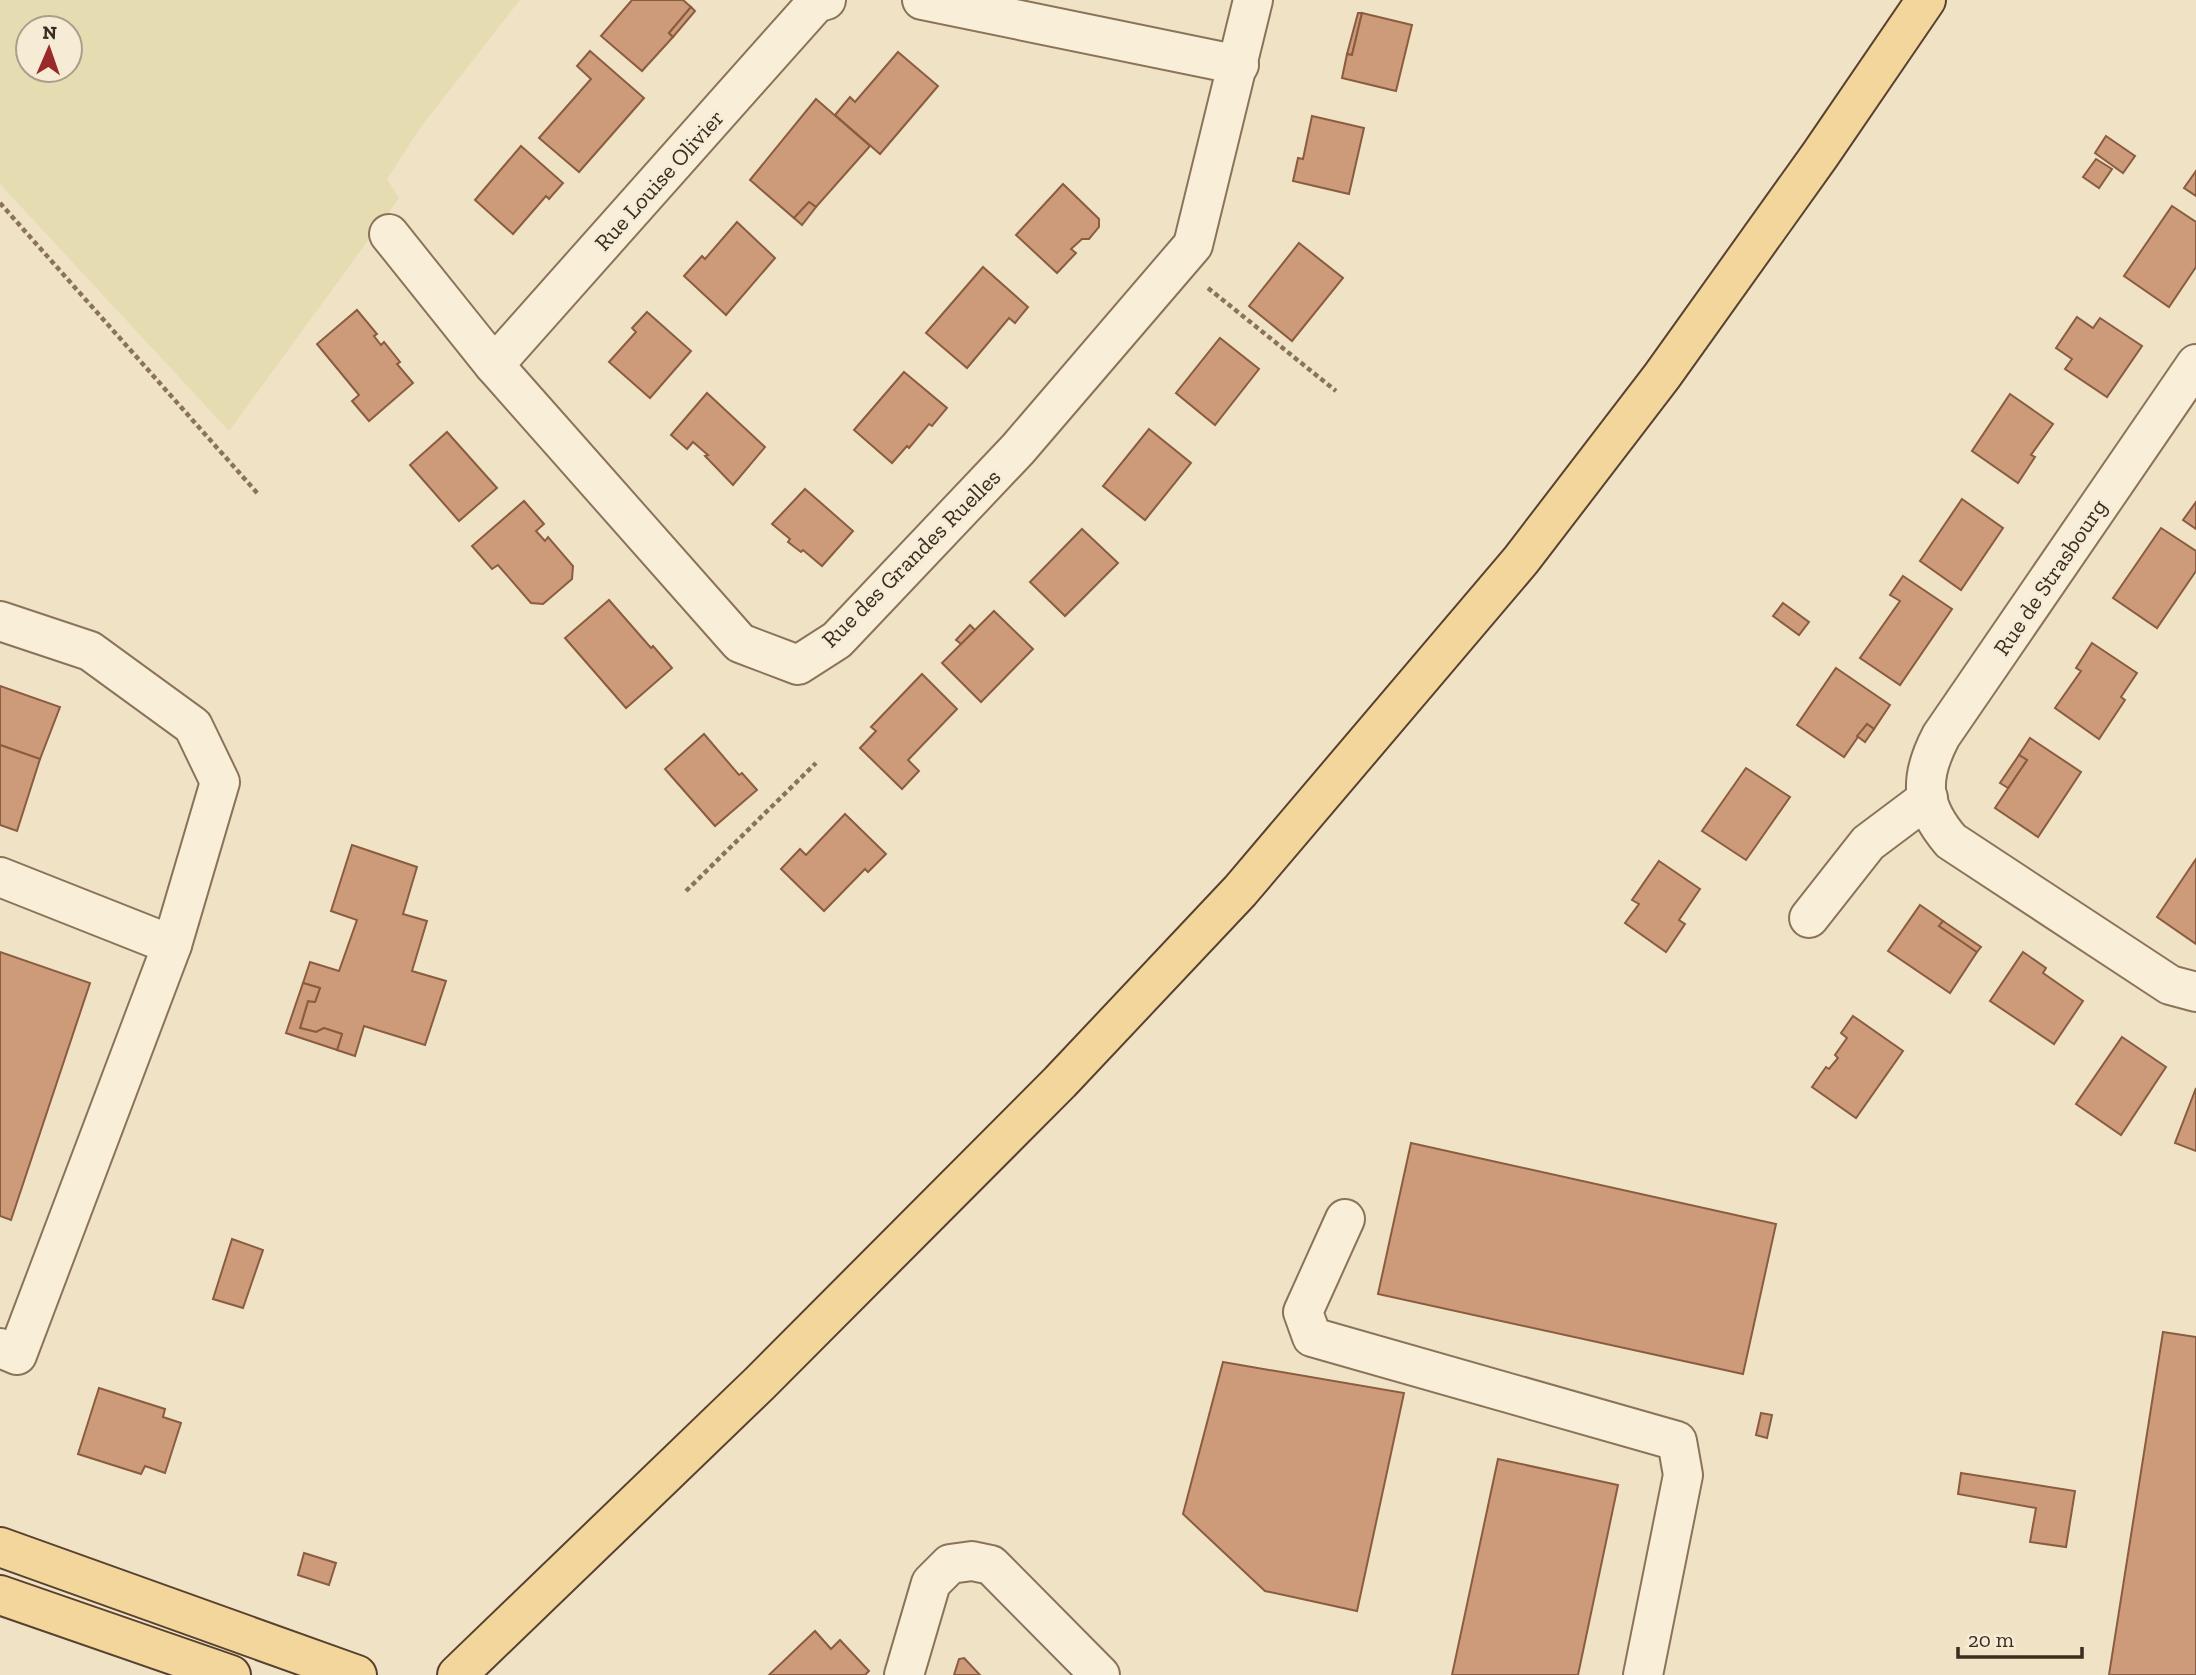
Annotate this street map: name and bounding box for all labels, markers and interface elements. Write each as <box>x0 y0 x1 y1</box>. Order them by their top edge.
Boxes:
north arrow <box>14 14 84 84</box>
text: N <box>42 21 57 44</box>
street label: Rue Louise Olivier <box>588 104 730 256</box>
street label: Rue des Grandes Ruelles <box>816 463 1006 653</box>
street label: Rue de Strasbourg <box>1987 493 2113 661</box>
scale bar <box>1958 1616 2082 1660</box>
text: 20 m <box>1968 1627 2014 1652</box>

